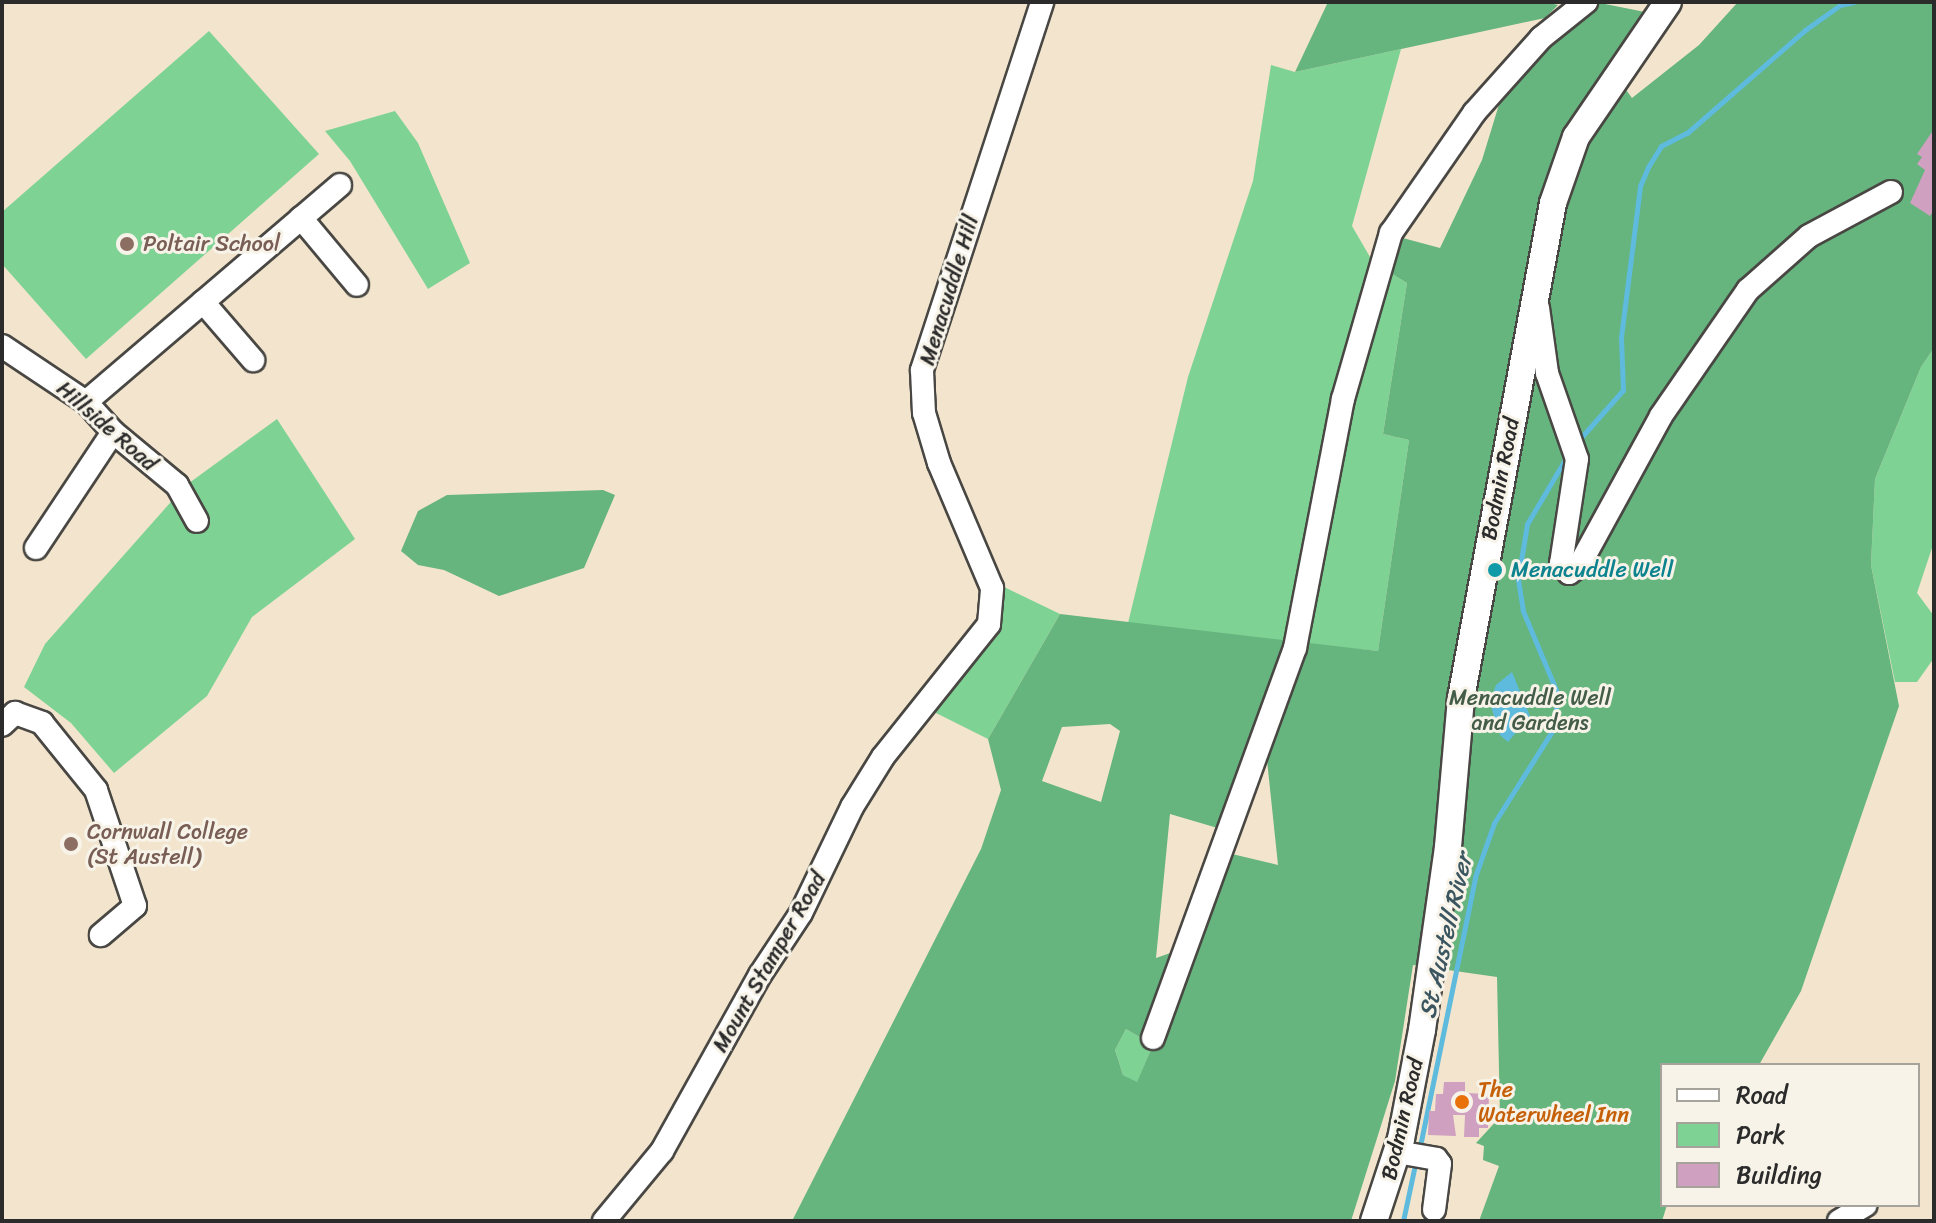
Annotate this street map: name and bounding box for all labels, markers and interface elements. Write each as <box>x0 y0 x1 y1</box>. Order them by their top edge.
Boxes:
street label: Menacuddle Hill <box>914 212 984 368</box>
place label: Poltair School <box>143 231 280 257</box>
marker: Poltair School <box>118 235 136 253</box>
street label: Hillside Road <box>51 375 163 477</box>
street label: Bodmin Road <box>1475 415 1525 543</box>
place label: Menacuddle Well <box>1511 557 1673 583</box>
marker: Menacuddle Well <box>1486 561 1504 579</box>
park label: Menacuddle Well and Gardens <box>1449 684 1611 736</box>
place label: Cornwall College (St Austell) <box>87 818 248 870</box>
marker: Cornwall College (St Austell) <box>62 835 80 853</box>
water label: St Austell River <box>1413 851 1479 1021</box>
street label: Mount Stamper Road <box>706 867 832 1057</box>
street label: Bodmin Road <box>1375 1055 1429 1183</box>
legend <box>1660 1063 1920 1207</box>
text: Road <box>1736 1074 1787 1116</box>
place label: The Waterwheel Inn <box>1478 1076 1629 1128</box>
marker: The Waterwheel Inn <box>1453 1093 1471 1111</box>
text: Park <box>1736 1114 1785 1156</box>
text: Building <box>1736 1154 1822 1196</box>

